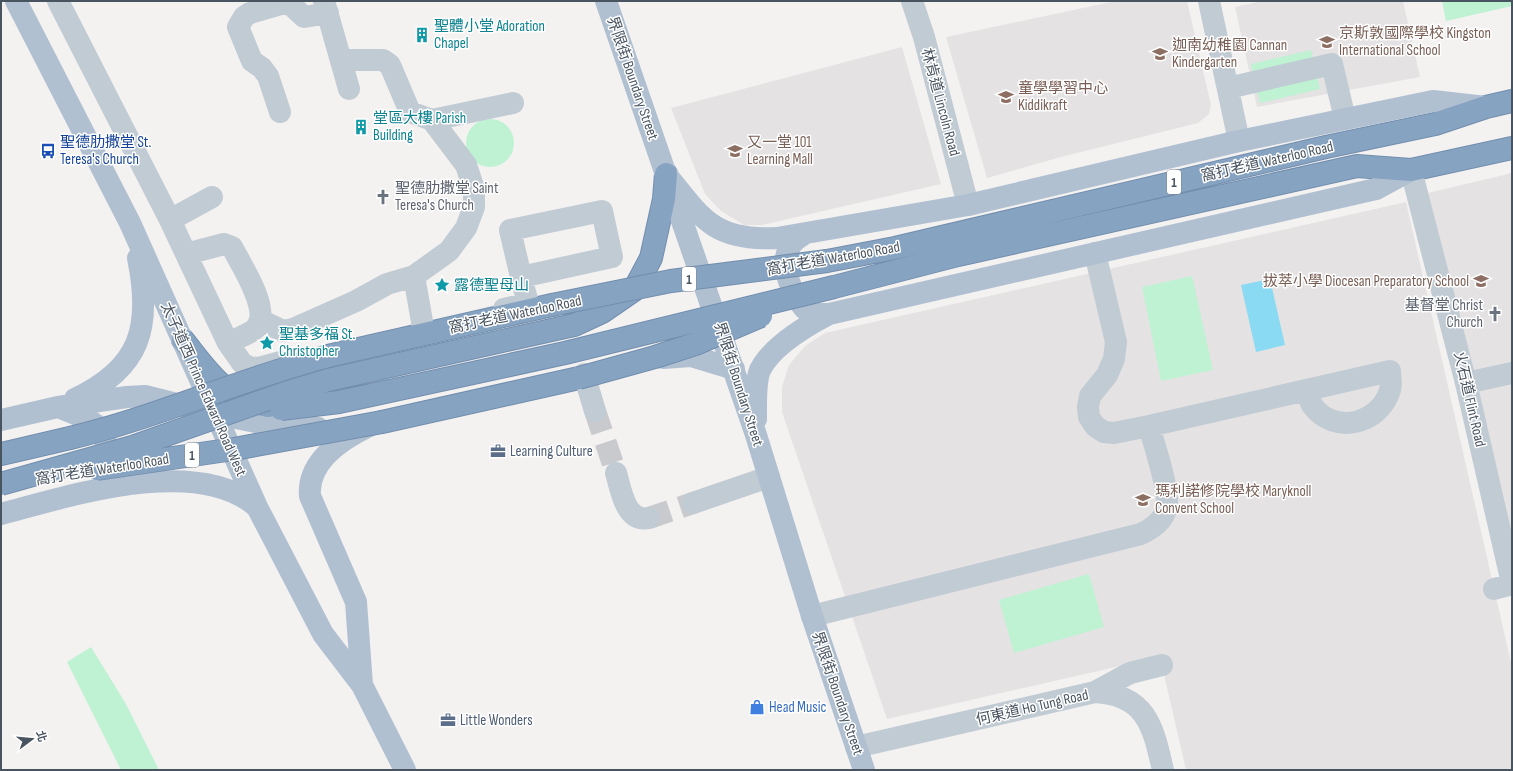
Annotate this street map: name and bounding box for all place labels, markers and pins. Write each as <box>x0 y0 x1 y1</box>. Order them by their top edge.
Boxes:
place label: 聖體小堂 Adoration Chapel <box>434 17 545 53</box>
place label: 京斯敦國際學校 Kingston International School <box>1339 24 1491 60</box>
building icon: 聖體小堂 Adoration Chapel <box>413 26 431 44</box>
school or university icon: 京斯敦國際學校 Kingston International School <box>1318 33 1336 51</box>
place label: 迦南幼稚園 Cannan Kindergarten <box>1172 36 1287 72</box>
school or university icon: 迦南幼稚園 Cannan Kindergarten <box>1151 45 1169 63</box>
place label: 童學學習中心 Kiddikraft <box>1018 79 1108 115</box>
school or university icon: 童學學習中心 Kiddikraft <box>997 88 1015 106</box>
place label: 堂區大樓 Parish Building <box>373 109 466 145</box>
building icon: 堂區大樓 Parish Building <box>352 118 370 136</box>
place label: 聖德肋撒堂 St. Teresa's Church <box>60 133 152 169</box>
place label: 又一堂 101 Learning Mall <box>747 133 813 169</box>
bus stop icon: 聖德肋撒堂 St. Teresa's Church <box>39 142 57 160</box>
school or university icon: 又一堂 101 Learning Mall <box>726 142 744 160</box>
place label: 聖德肋撒堂 Saint Teresa's Church <box>395 179 499 215</box>
church icon: 聖德肋撒堂 Saint Teresa's Church <box>374 188 392 206</box>
place label: 拔萃小學 Diocesan Preparatory School <box>1263 272 1469 291</box>
school or university icon: 拔萃小學 Diocesan Preparatory School <box>1472 272 1490 290</box>
place icon: 露德聖母山 <box>433 276 451 294</box>
place label: 露德聖母山 <box>454 276 529 295</box>
place label: 基督堂 Christ Church <box>1405 296 1483 332</box>
church icon: 基督堂 Christ Church <box>1486 305 1504 323</box>
place label: 聖基多福 St. Christopher <box>279 325 356 361</box>
place icon: 聖基多福 St. Christopher <box>258 334 276 352</box>
office icon: Learning Culture <box>489 442 507 460</box>
place label: Learning Culture <box>510 442 593 461</box>
place label: 瑪利諾修院學校 Maryknoll Convent School <box>1155 482 1311 518</box>
school or university icon: 瑪利諾修院學校 Maryknoll Convent School <box>1134 491 1152 509</box>
shop icon: Head Music <box>748 698 766 716</box>
place label: Head Music <box>769 698 826 717</box>
office icon: Little Wonders <box>439 711 457 729</box>
place label: Little Wonders <box>460 711 533 730</box>

